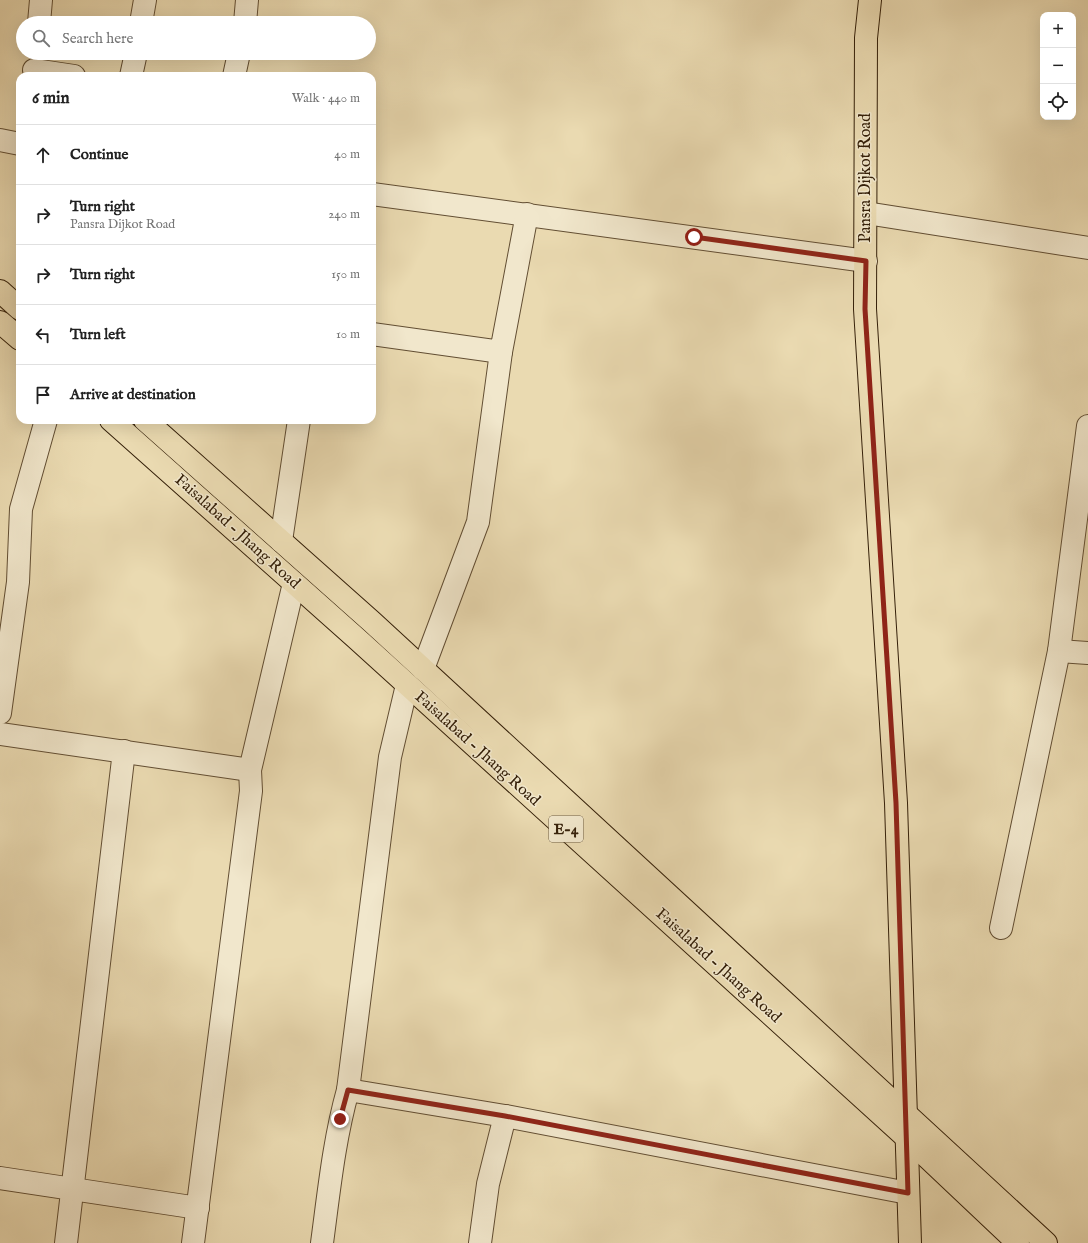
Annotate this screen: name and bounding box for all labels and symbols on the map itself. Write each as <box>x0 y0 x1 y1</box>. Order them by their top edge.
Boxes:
street label: Pansra Dijkot Road <box>856 113 876 243</box>
route start <box>685 228 703 246</box>
street label: Faisalabad - Jhang Road <box>170 470 304 594</box>
street label: Faisalabad - Jhang Road <box>410 687 544 811</box>
road number: E-4 <box>549 816 583 842</box>
street label: Faisalabad - Jhang Road <box>651 904 785 1028</box>
route end <box>331 1110 349 1128</box>

